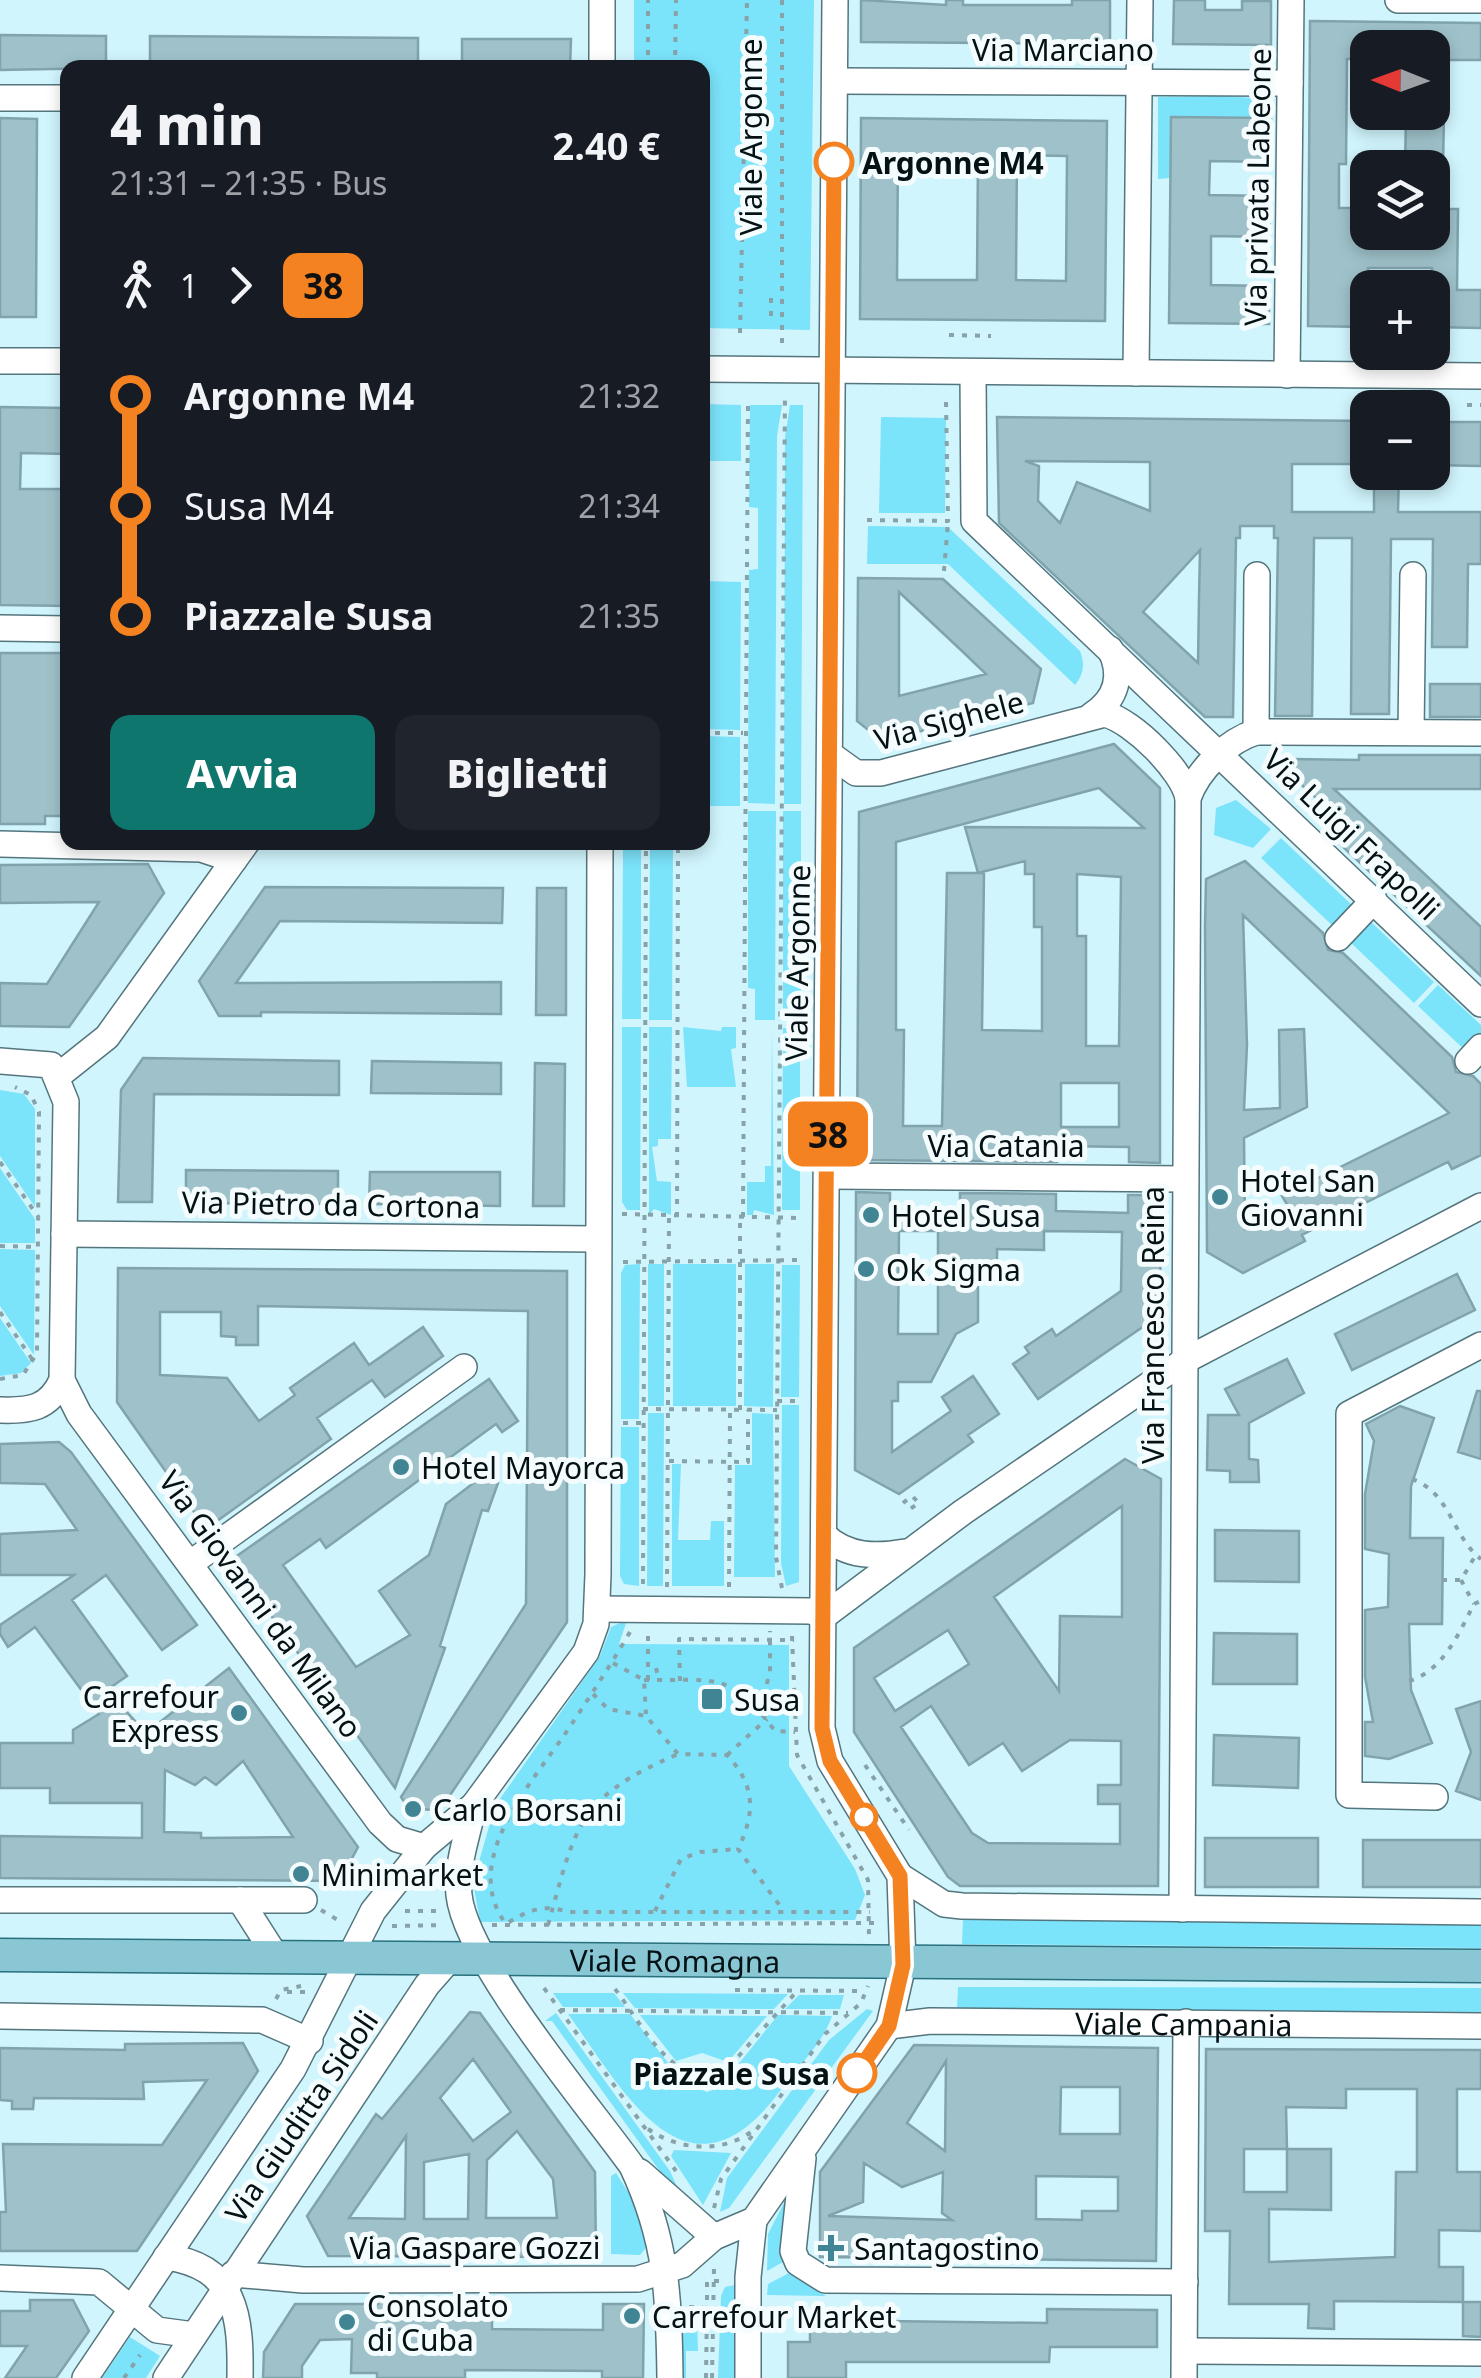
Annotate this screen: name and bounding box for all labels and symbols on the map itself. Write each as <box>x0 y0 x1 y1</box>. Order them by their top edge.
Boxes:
street label: Via Marciano <box>972 29 1154 70</box>
north arrow <box>1350 30 1450 130</box>
street label: Viale Argonne <box>730 39 771 235</box>
street label: Via privata Labeone <box>1234 48 1280 326</box>
place label: Argonne M4 <box>862 142 1044 183</box>
marker: Argonne M4 <box>815 143 853 181</box>
street label: Via Sighele <box>870 680 1028 760</box>
street label: Via Luigi Frapolli <box>1255 739 1449 929</box>
street label: Viale Argonne <box>775 864 819 1062</box>
line badge: 38 <box>783 1102 873 1166</box>
street label: Via Catania <box>928 1125 1084 1166</box>
place label: Hotel San Giovanni <box>1240 1160 1376 1235</box>
street label: Via Pietro da Cortona <box>181 1181 481 1227</box>
street label: Via Francesco Reina <box>1132 1186 1173 1464</box>
marker: Hotel San Giovanni <box>1209 1186 1231 1208</box>
place label: Hotel Susa <box>891 1195 1041 1236</box>
marker: Hotel Susa <box>860 1204 882 1226</box>
place label: Ok Sigma <box>886 1249 1021 1290</box>
marker: Ok Sigma <box>855 1258 877 1280</box>
place label: Hotel Mayorca <box>421 1447 625 1488</box>
marker: Hotel Mayorca <box>390 1456 412 1478</box>
street label: Via Giovanni da Milano <box>150 1462 372 1746</box>
place label: Carrefour Express <box>83 1676 219 1751</box>
place label: Susa <box>734 1679 800 1720</box>
marker: Susa <box>699 1686 725 1712</box>
marker: Carrefour Express <box>228 1702 250 1724</box>
place label: Carlo Borsani <box>433 1789 622 1830</box>
marker: Carlo Borsani <box>402 1798 424 1820</box>
unlabelled marker <box>851 1804 877 1830</box>
place label: Minimarket <box>321 1854 483 1895</box>
marker: Minimarket <box>290 1863 312 1885</box>
street label: Viale Romagna <box>570 1939 780 1981</box>
street label: Via Giuditta Sidoli <box>215 2002 387 2230</box>
street label: Viale Campania <box>1075 2002 1293 2045</box>
place label: Piazzale Susa <box>633 2053 830 2094</box>
marker: Piazzale Susa <box>838 2054 876 2092</box>
street label: Via Gaspare Gozzi <box>350 2227 600 2268</box>
place label: Santagostino <box>854 2228 1040 2269</box>
marker: Santagostino <box>818 2235 844 2261</box>
place label: Consolato di Cuba <box>367 2285 509 2360</box>
place label: Carrefour Market <box>652 2296 896 2337</box>
marker: Carrefour Market <box>621 2305 643 2327</box>
marker: Consolato di Cuba <box>336 2311 358 2333</box>

